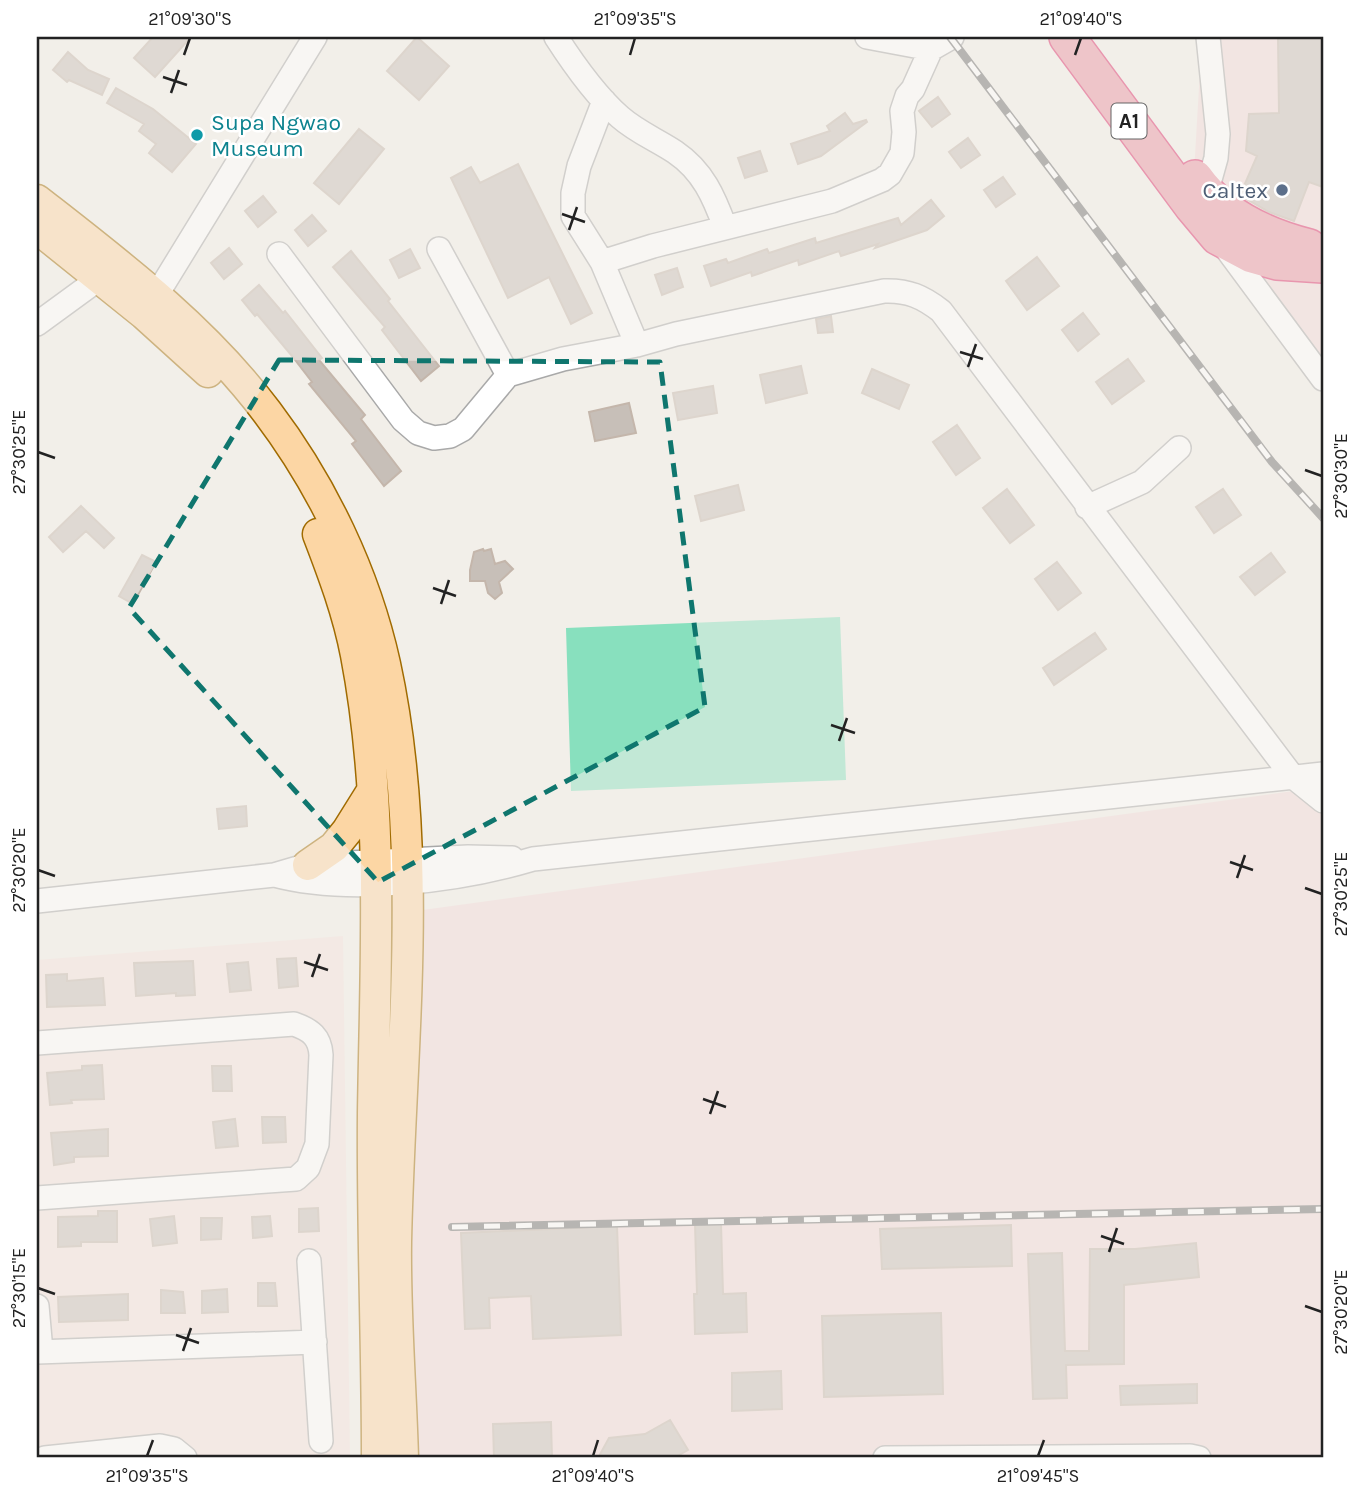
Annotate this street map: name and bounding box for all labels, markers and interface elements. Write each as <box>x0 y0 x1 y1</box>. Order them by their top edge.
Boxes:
text: 21°09'30"S <box>148 8 232 30</box>
text: 21°09'35"S <box>593 8 677 30</box>
text: 21°09'40"S <box>1039 8 1123 30</box>
road number: A1 <box>1112 104 1146 138</box>
place label: Supa Ngwao Museum <box>211 109 341 162</box>
marker: Supa Ngwao Museum <box>189 127 205 143</box>
place label: Caltex <box>1203 177 1268 204</box>
marker: Caltex <box>1274 182 1290 198</box>
text: 27°30'25"E <box>8 410 30 494</box>
text: 27°30'30"E <box>1330 433 1352 519</box>
text: 27°30'20"E <box>8 827 30 913</box>
text: 27°30'25"E <box>1330 852 1352 936</box>
text: 27°30'15"E <box>8 1248 30 1328</box>
text: 27°30'20"E <box>1330 1269 1352 1355</box>
text: 21°09'35"S <box>105 1465 189 1487</box>
text: 21°09'40"S <box>551 1465 635 1487</box>
text: 21°09'45"S <box>997 1465 1079 1487</box>

